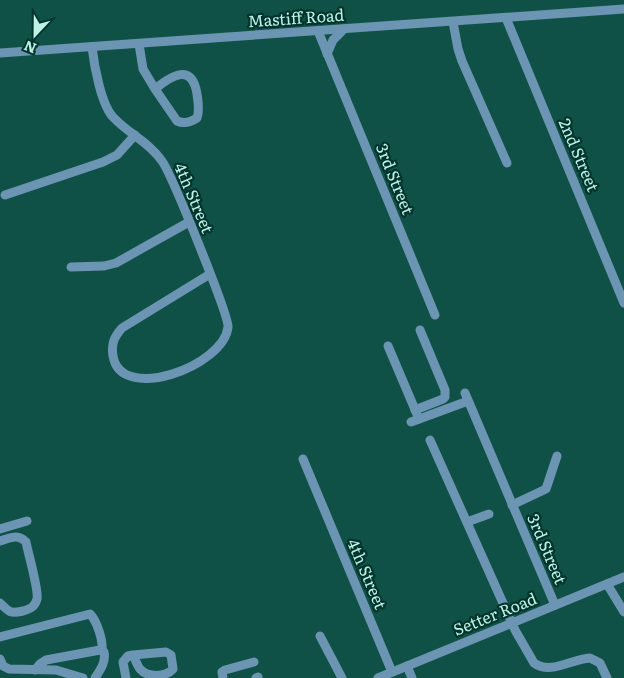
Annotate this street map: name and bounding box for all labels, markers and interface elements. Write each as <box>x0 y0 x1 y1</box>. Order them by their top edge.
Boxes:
street label: Mastiff Road <box>247 2 345 32</box>
north arrow <box>10 10 60 60</box>
text: N <box>20 36 39 59</box>
street label: 2nd Street <box>554 114 606 195</box>
street label: 3rd Street <box>371 139 421 218</box>
street label: 4th Street <box>169 158 221 237</box>
street label: 3rd Street <box>522 509 574 588</box>
street label: 4th Street <box>342 534 394 613</box>
street label: Setter Road <box>449 585 540 641</box>

